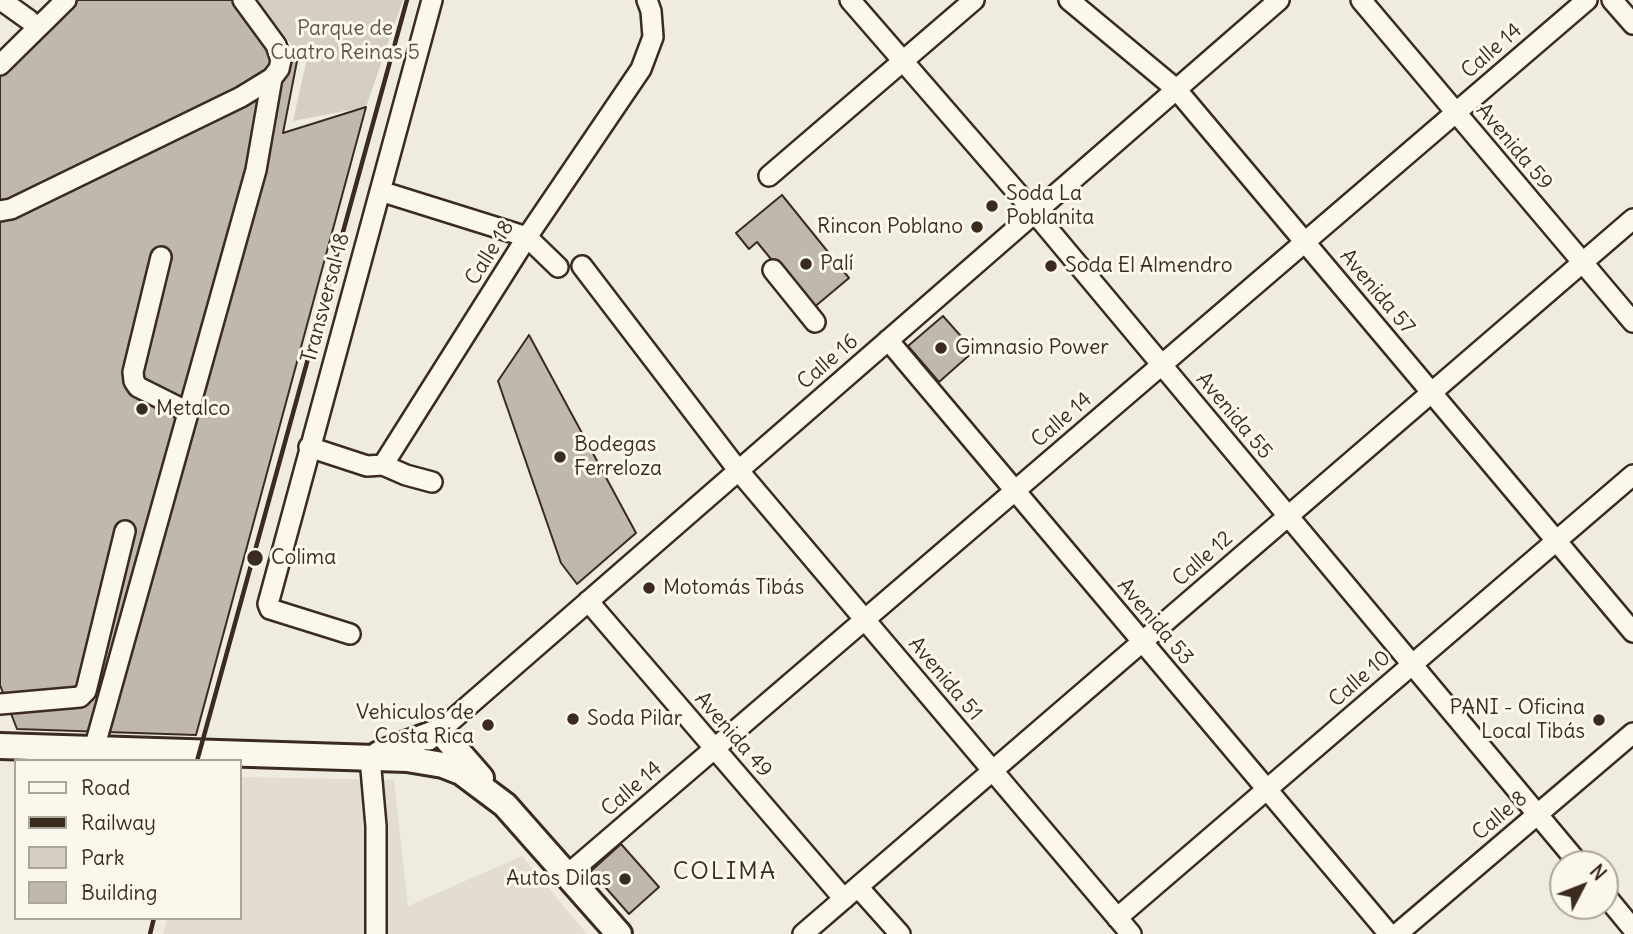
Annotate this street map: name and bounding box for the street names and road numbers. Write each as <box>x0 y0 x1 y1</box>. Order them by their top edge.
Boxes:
street label: Calle 14 <box>1457 18 1527 84</box>
street label: Avenida 59 <box>1471 99 1557 195</box>
street label: Calle 18 <box>460 216 520 290</box>
street label: Transversal 18 <box>297 230 355 366</box>
street label: Avenida 57 <box>1334 244 1420 340</box>
street label: Calle 16 <box>793 329 863 395</box>
street label: Avenida 55 <box>1191 368 1277 464</box>
street label: Calle 14 <box>1027 387 1097 453</box>
street label: Calle 12 <box>1168 526 1238 592</box>
street label: Avenida 53 <box>1112 574 1198 670</box>
street label: Avenida 51 <box>903 632 987 726</box>
street label: Calle 10 <box>1324 645 1396 713</box>
street label: Avenida 49 <box>689 687 777 783</box>
street label: Calle 14 <box>597 756 667 822</box>
street label: Calle 8 <box>1468 786 1532 846</box>

